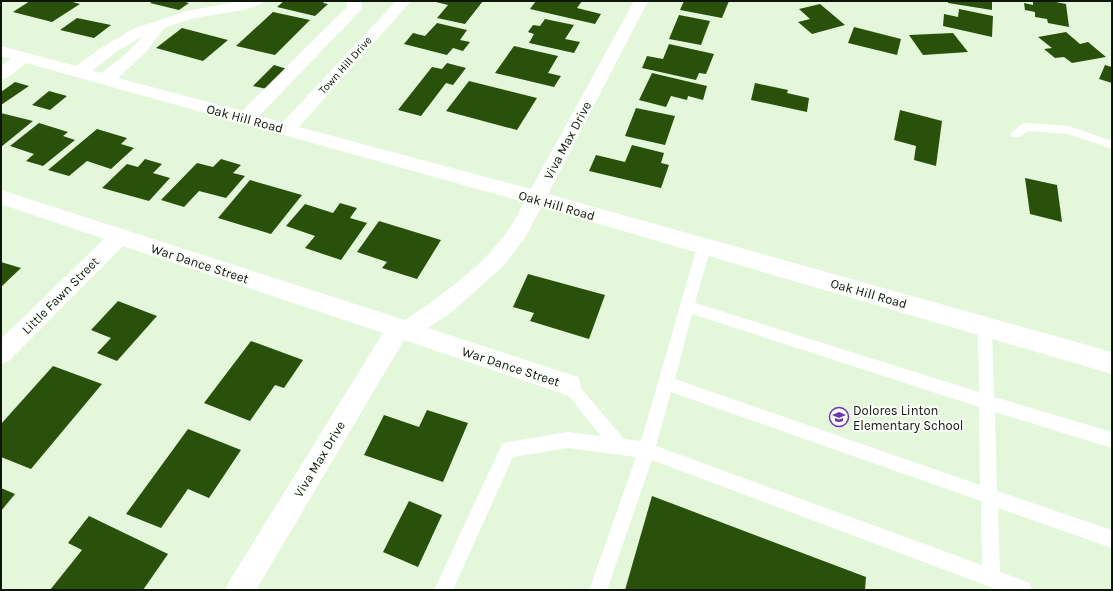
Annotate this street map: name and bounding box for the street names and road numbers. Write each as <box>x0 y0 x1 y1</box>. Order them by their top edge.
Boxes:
street label: Town Hill Drive <box>316 34 375 97</box>
street label: Viva Max Drive <box>541 98 594 182</box>
street label: Oak Hill Road <box>205 101 285 136</box>
street label: Oak Hill Road <box>517 187 597 224</box>
street label: War Dance Street <box>149 241 251 286</box>
street label: Little Fawn Street <box>19 254 102 337</box>
street label: Oak Hill Road <box>829 275 909 312</box>
street label: War Dance Street <box>460 344 562 389</box>
street label: Viva Max Drive <box>291 418 348 500</box>

